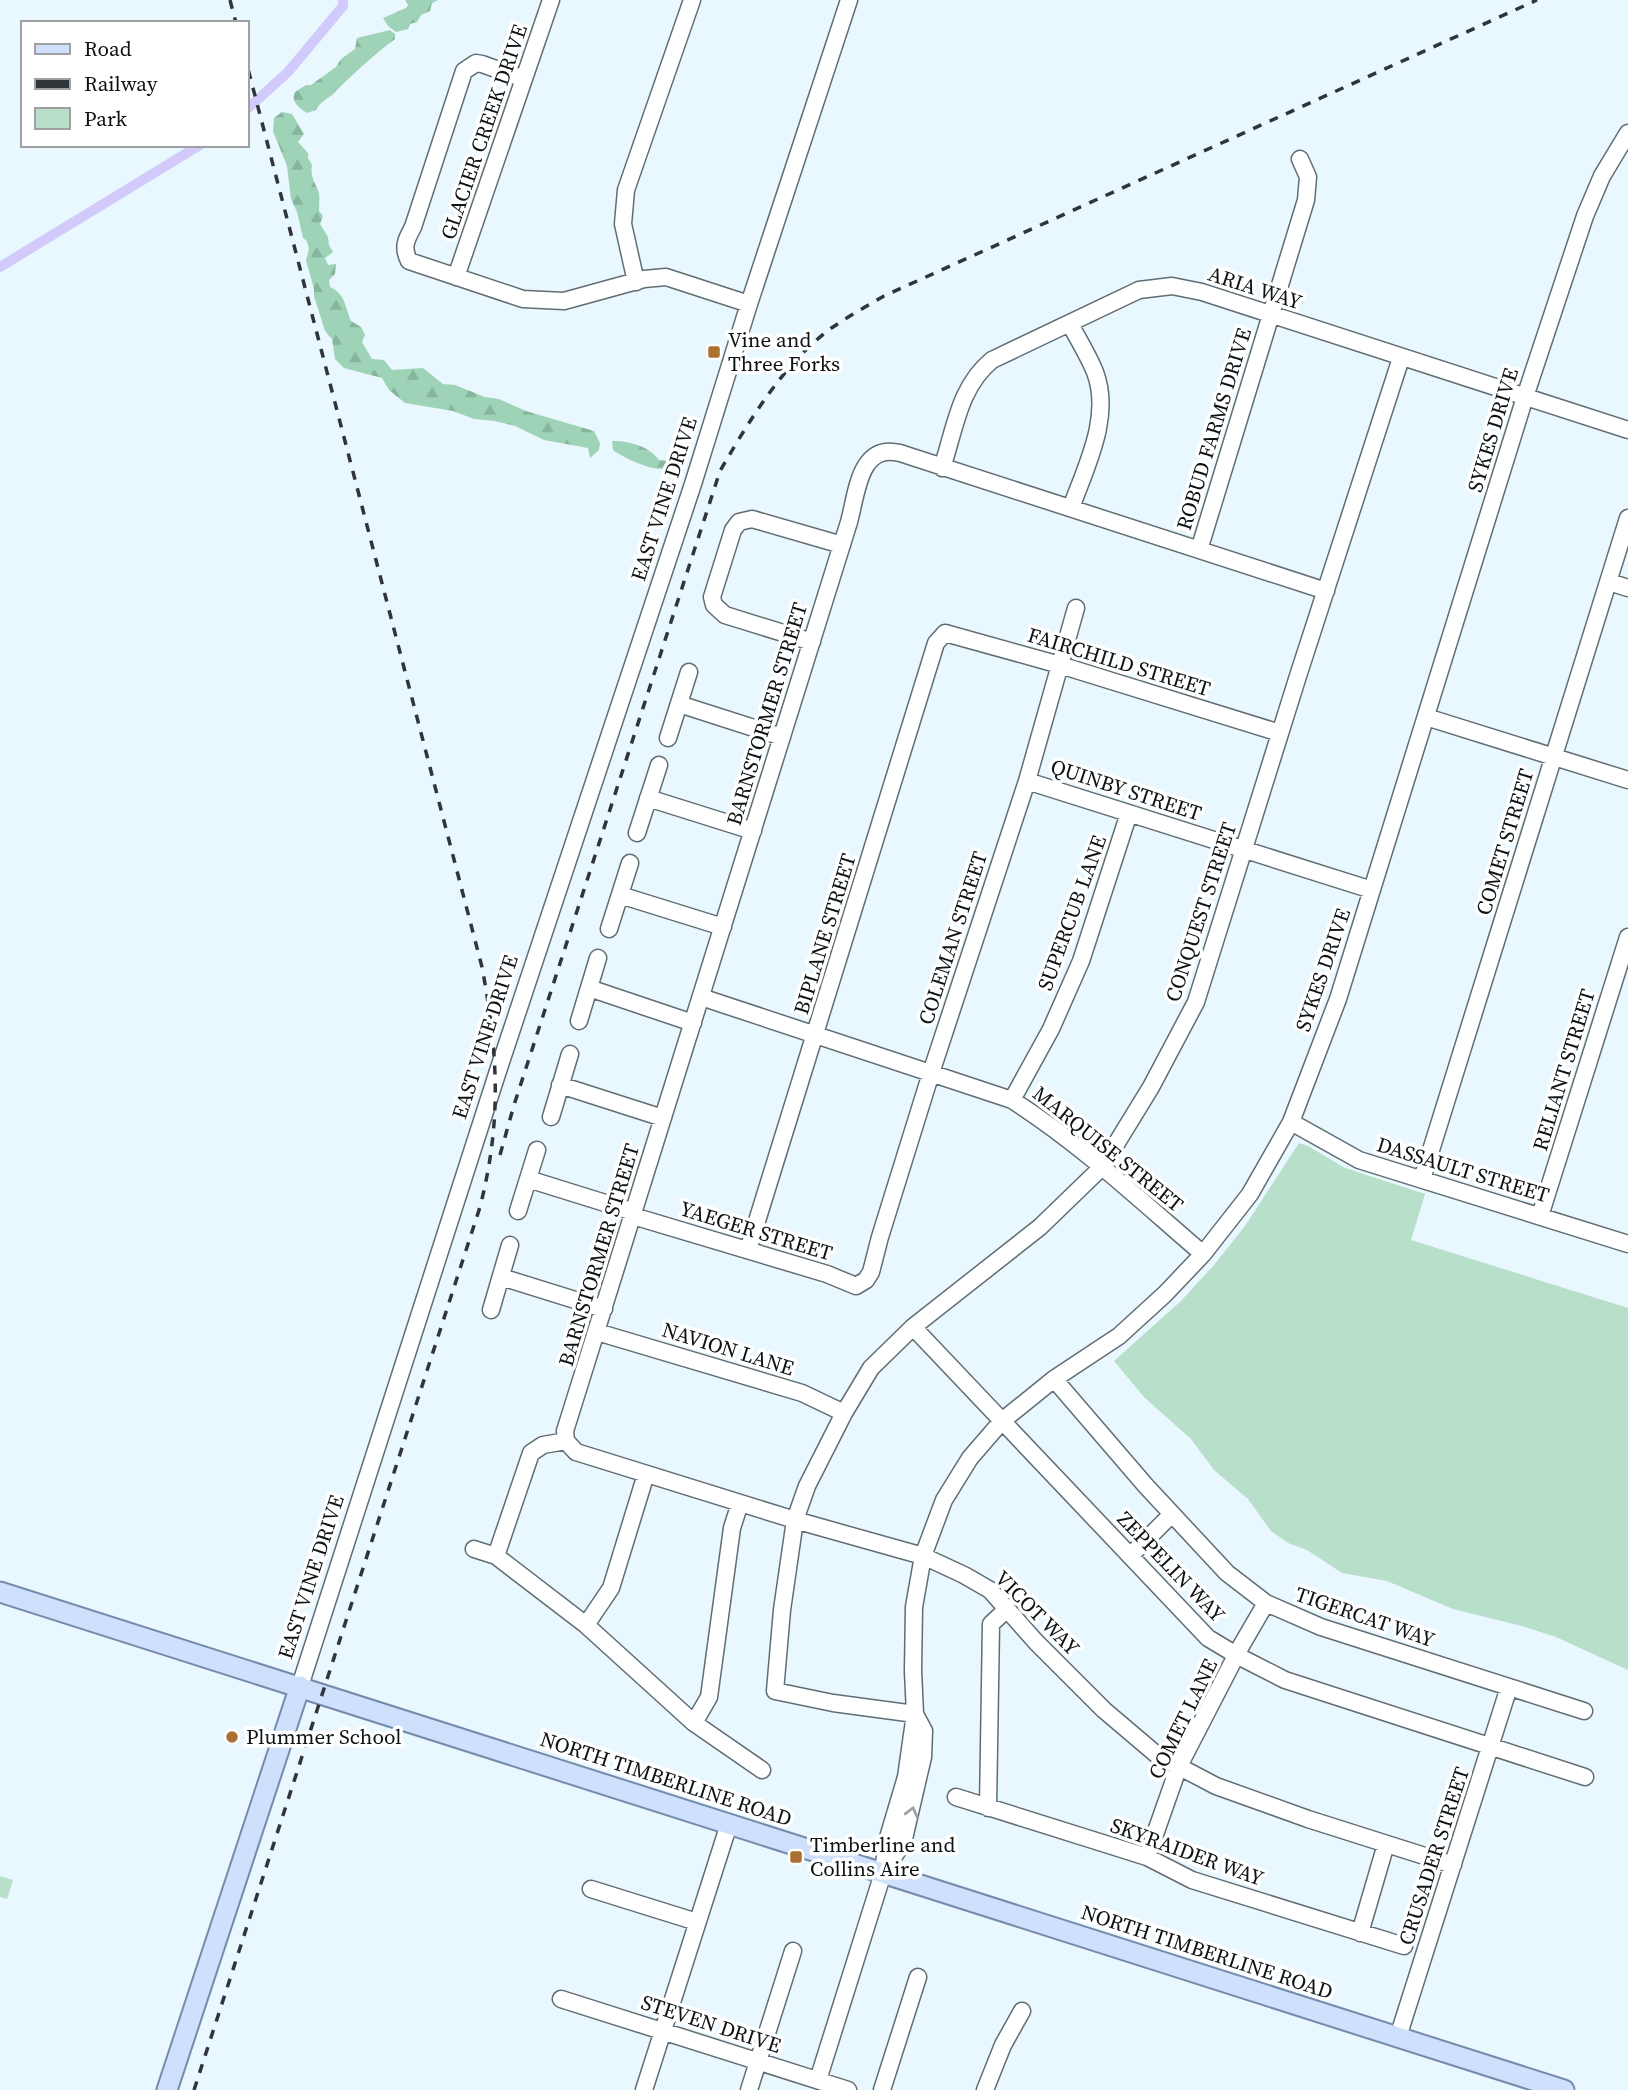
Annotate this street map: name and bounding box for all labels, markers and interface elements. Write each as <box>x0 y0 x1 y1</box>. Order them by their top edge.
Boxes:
street label: GLACIER CREEK DRIVE <box>433 20 534 243</box>
legend <box>21 21 248 147</box>
text: Road <box>84 34 132 63</box>
text: Railway <box>84 69 158 98</box>
text: Park <box>84 104 128 133</box>
street label: ARIA WAY <box>1205 259 1306 316</box>
street label: ROBUD FARMS DRIVE <box>1169 324 1258 534</box>
place label: Vine and Three Forks <box>728 325 840 378</box>
marker: Vine and Three Forks <box>706 344 722 360</box>
street label: SYKES DRIVE <box>1460 364 1525 495</box>
street label: EAST VINE DRIVE <box>623 413 704 585</box>
street label: BARNSTORMER STREET <box>719 599 814 829</box>
street label: FAIRCHILD STREET <box>1024 620 1214 703</box>
street label: QUINBY STREET <box>1047 751 1206 828</box>
street label: COMET STREET <box>1469 765 1541 918</box>
street label: CONQUEST STREET <box>1158 818 1243 1005</box>
street label: SUPERCUB LANE <box>1030 831 1113 994</box>
street label: COLEMAN STREET <box>911 847 994 1028</box>
street label: BIPLANE STREET <box>786 850 863 1018</box>
street label: SYKES DRIVE <box>1288 904 1357 1035</box>
street label: EAST VINE DRIVE <box>444 951 525 1123</box>
street label: RELIANT STREET <box>1525 985 1602 1154</box>
street label: MARQUISE STREET <box>1027 1079 1190 1219</box>
street label: DASSAULT STREET <box>1373 1130 1553 1210</box>
street label: BARNSTORMER STREET <box>551 1140 646 1370</box>
street label: YAEGER STREET <box>676 1194 836 1268</box>
street label: NAVION LANE <box>659 1315 798 1382</box>
street label: EAST VINE DRIVE <box>270 1491 351 1663</box>
street label: ZEPPELIN WAY <box>1111 1505 1232 1629</box>
street label: VICOT WAY <box>989 1564 1087 1662</box>
street label: TIGERCAT WAY <box>1292 1579 1439 1654</box>
street label: COMET LANE <box>1141 1654 1224 1784</box>
place label: Plummer School <box>246 1722 401 1751</box>
street label: NORTH TIMBERLINE ROAD <box>537 1724 796 1833</box>
marker: Plummer School <box>224 1729 240 1745</box>
street label: CRUSADER STREET <box>1391 1763 1476 1949</box>
one-way arrow <box>904 1806 918 1818</box>
street label: SKYRAIDER WAY <box>1106 1810 1269 1893</box>
place label: Timberline and Collins Aire <box>810 1830 955 1883</box>
marker: Timberline and Collins Aire <box>788 1849 804 1865</box>
street label: NORTH TIMBERLINE ROAD <box>1078 1897 1337 2006</box>
street label: STEVEN DRIVE <box>638 1987 785 2060</box>

